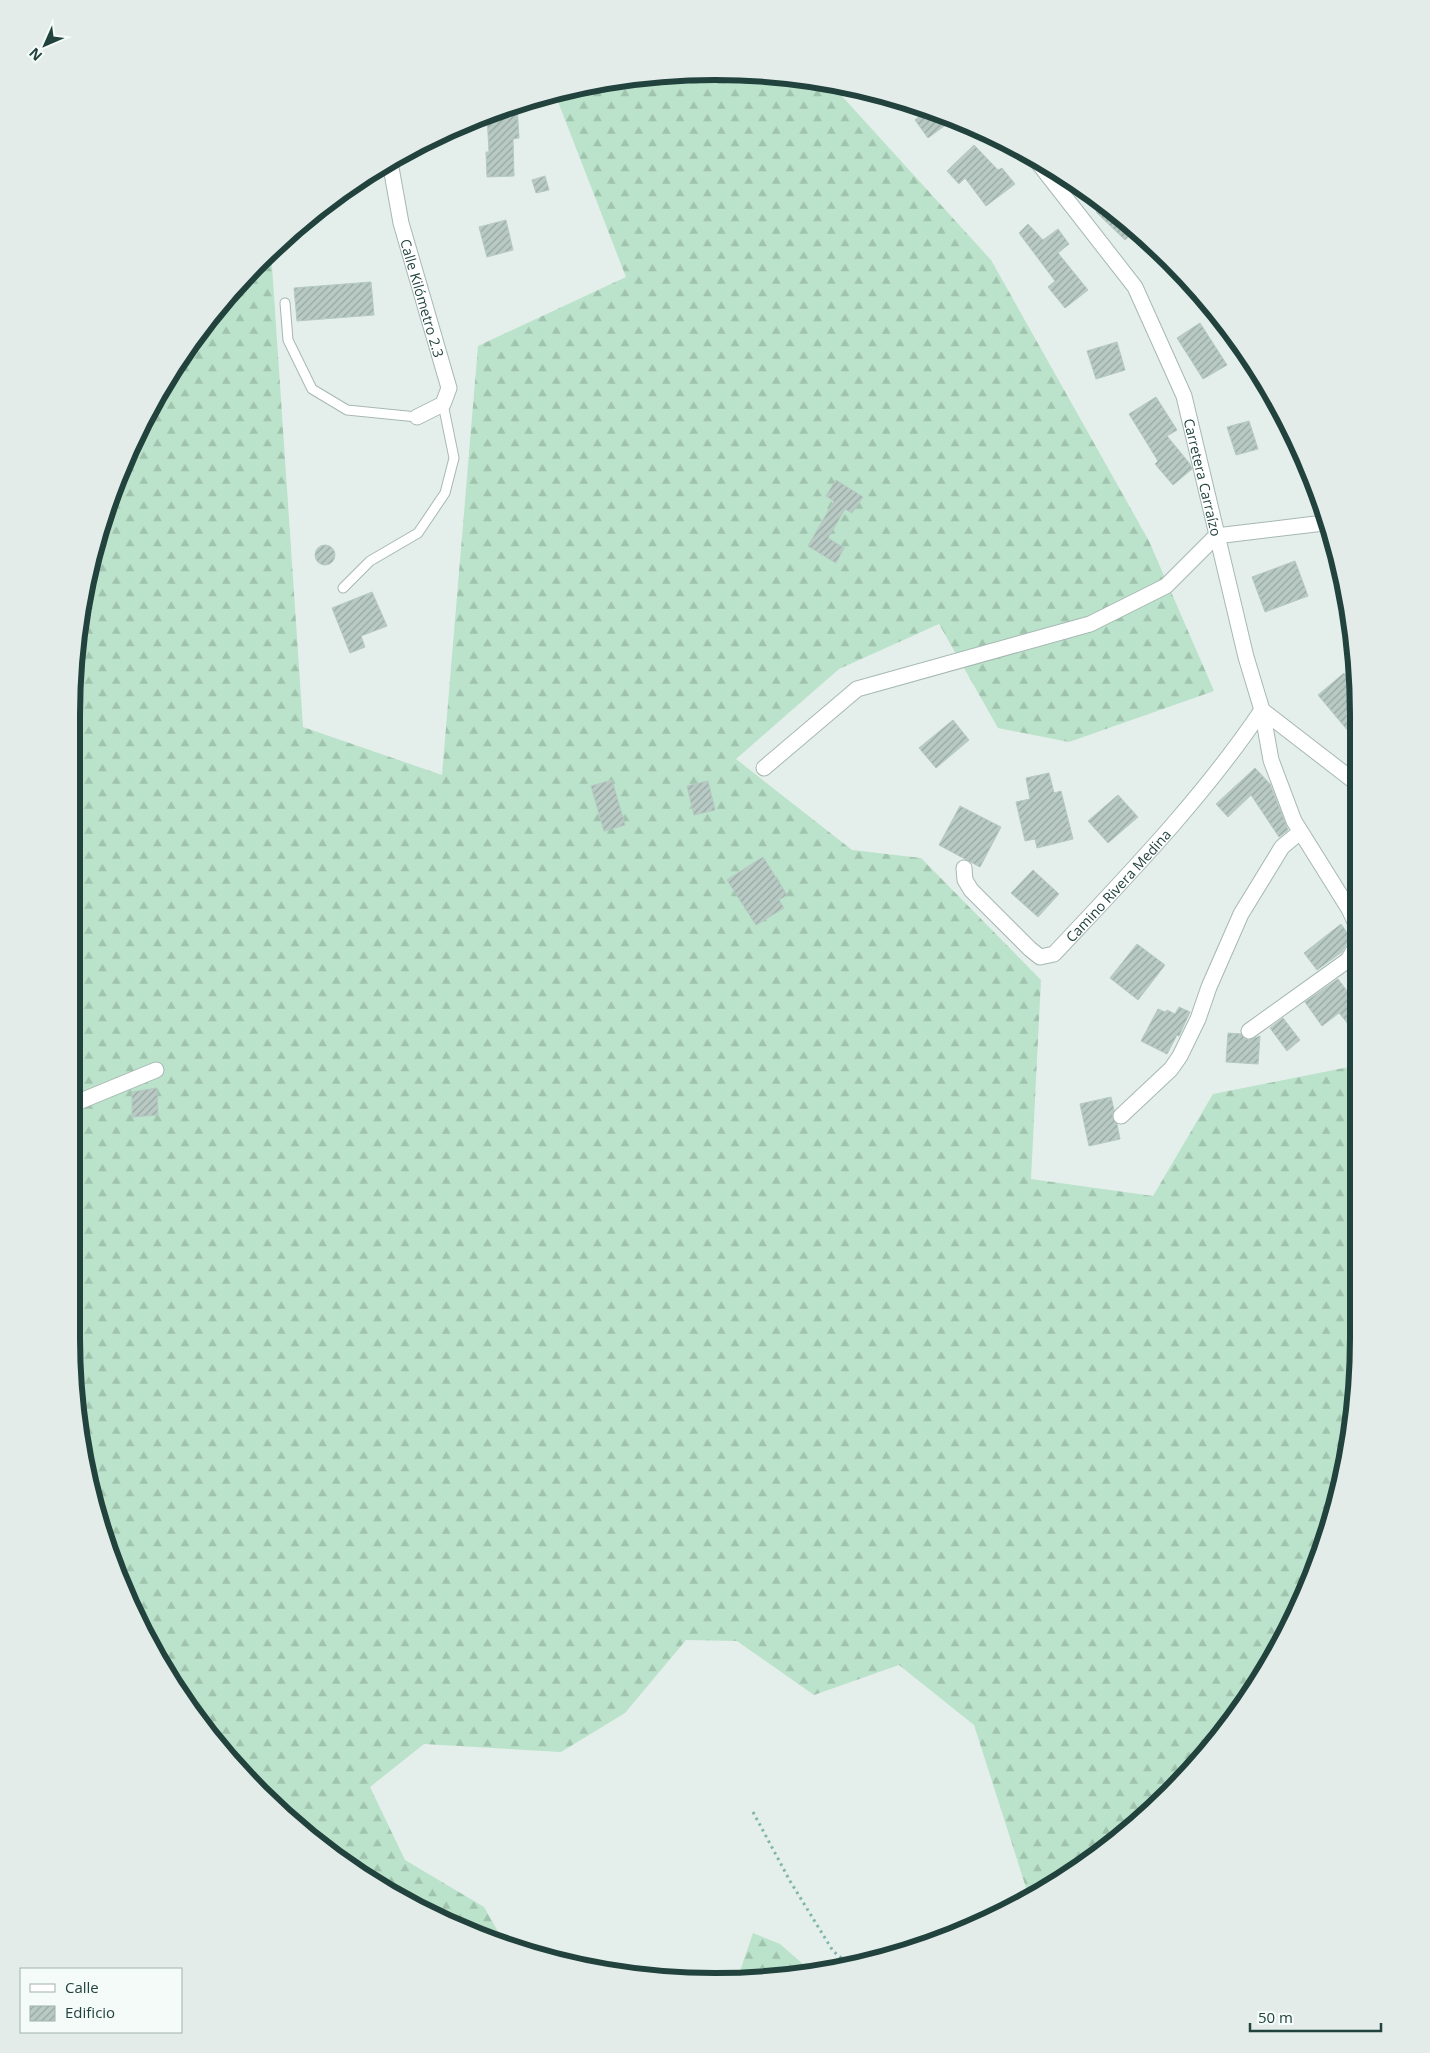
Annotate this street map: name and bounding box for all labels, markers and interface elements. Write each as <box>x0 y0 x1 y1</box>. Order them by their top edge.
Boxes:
north arrow <box>20 20 70 70</box>
text: N <box>25 44 46 65</box>
street label: Calle Kilómetro 2.3 <box>397 236 449 359</box>
street label: Carretera Carraízo <box>1180 416 1226 538</box>
street label: Camino Rivera Medina <box>1061 825 1174 946</box>
legend <box>20 1968 182 2033</box>
text: Calle <box>65 1977 99 1997</box>
scale bar <box>1250 2000 1381 2032</box>
text: Edificio <box>65 2002 115 2022</box>
text: 50 m <box>1258 2007 1293 2027</box>

